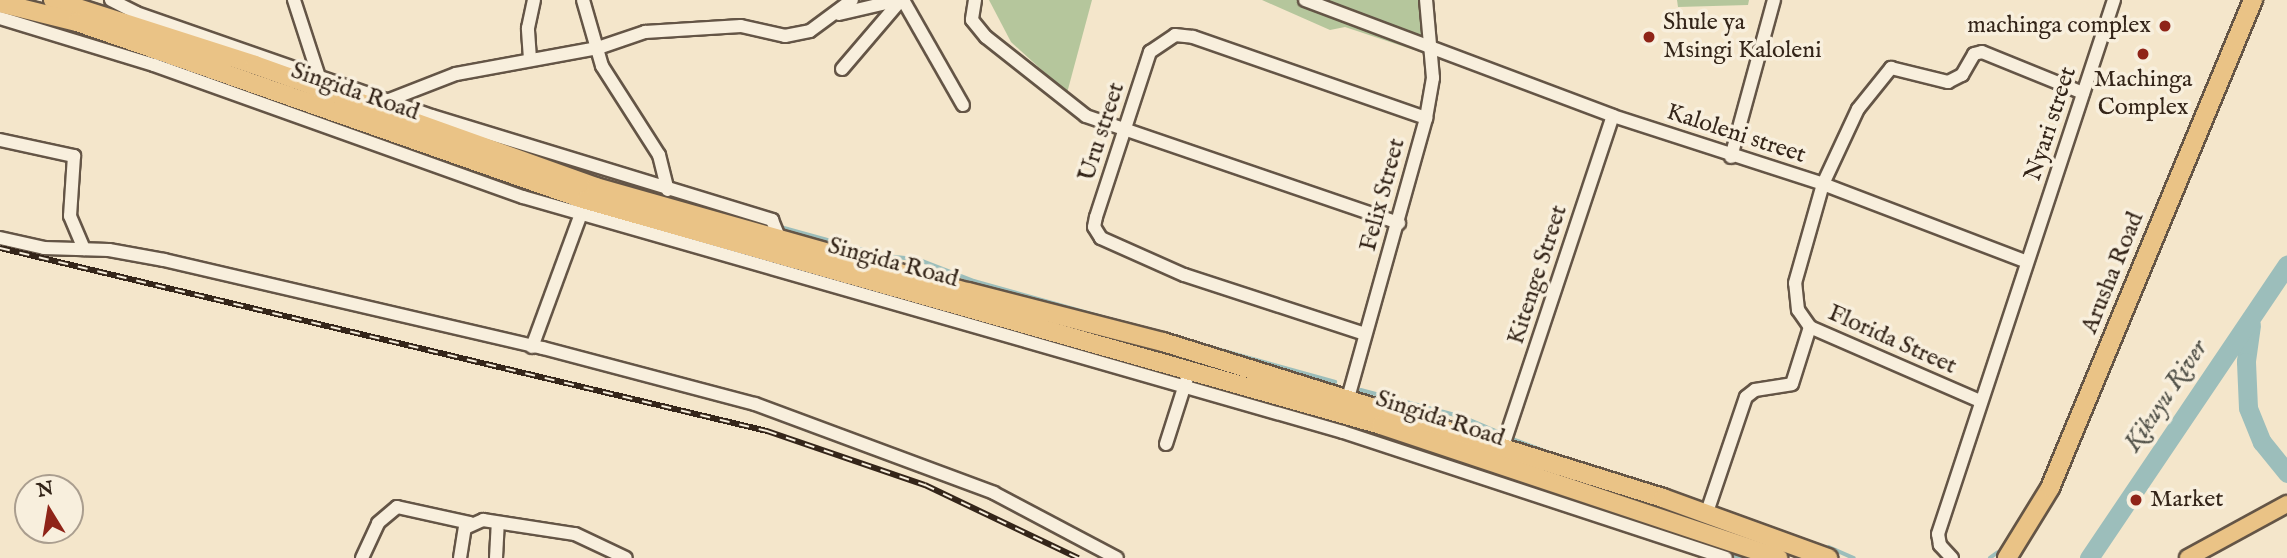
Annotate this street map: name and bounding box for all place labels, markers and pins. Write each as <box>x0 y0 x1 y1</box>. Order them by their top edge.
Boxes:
place label: Shule ya Msingi Kaloleni <box>1663 9 1822 65</box>
place label: machinga complex <box>1967 12 2151 40</box>
marker: machinga complex <box>2157 18 2173 34</box>
marker: Shule ya Msingi Kaloleni <box>1641 29 1657 45</box>
marker: Machinga Complex <box>2135 46 2151 62</box>
place label: Machinga Complex <box>2094 66 2192 122</box>
place label: Market <box>2150 486 2224 514</box>
marker: Market <box>2128 492 2144 508</box>

